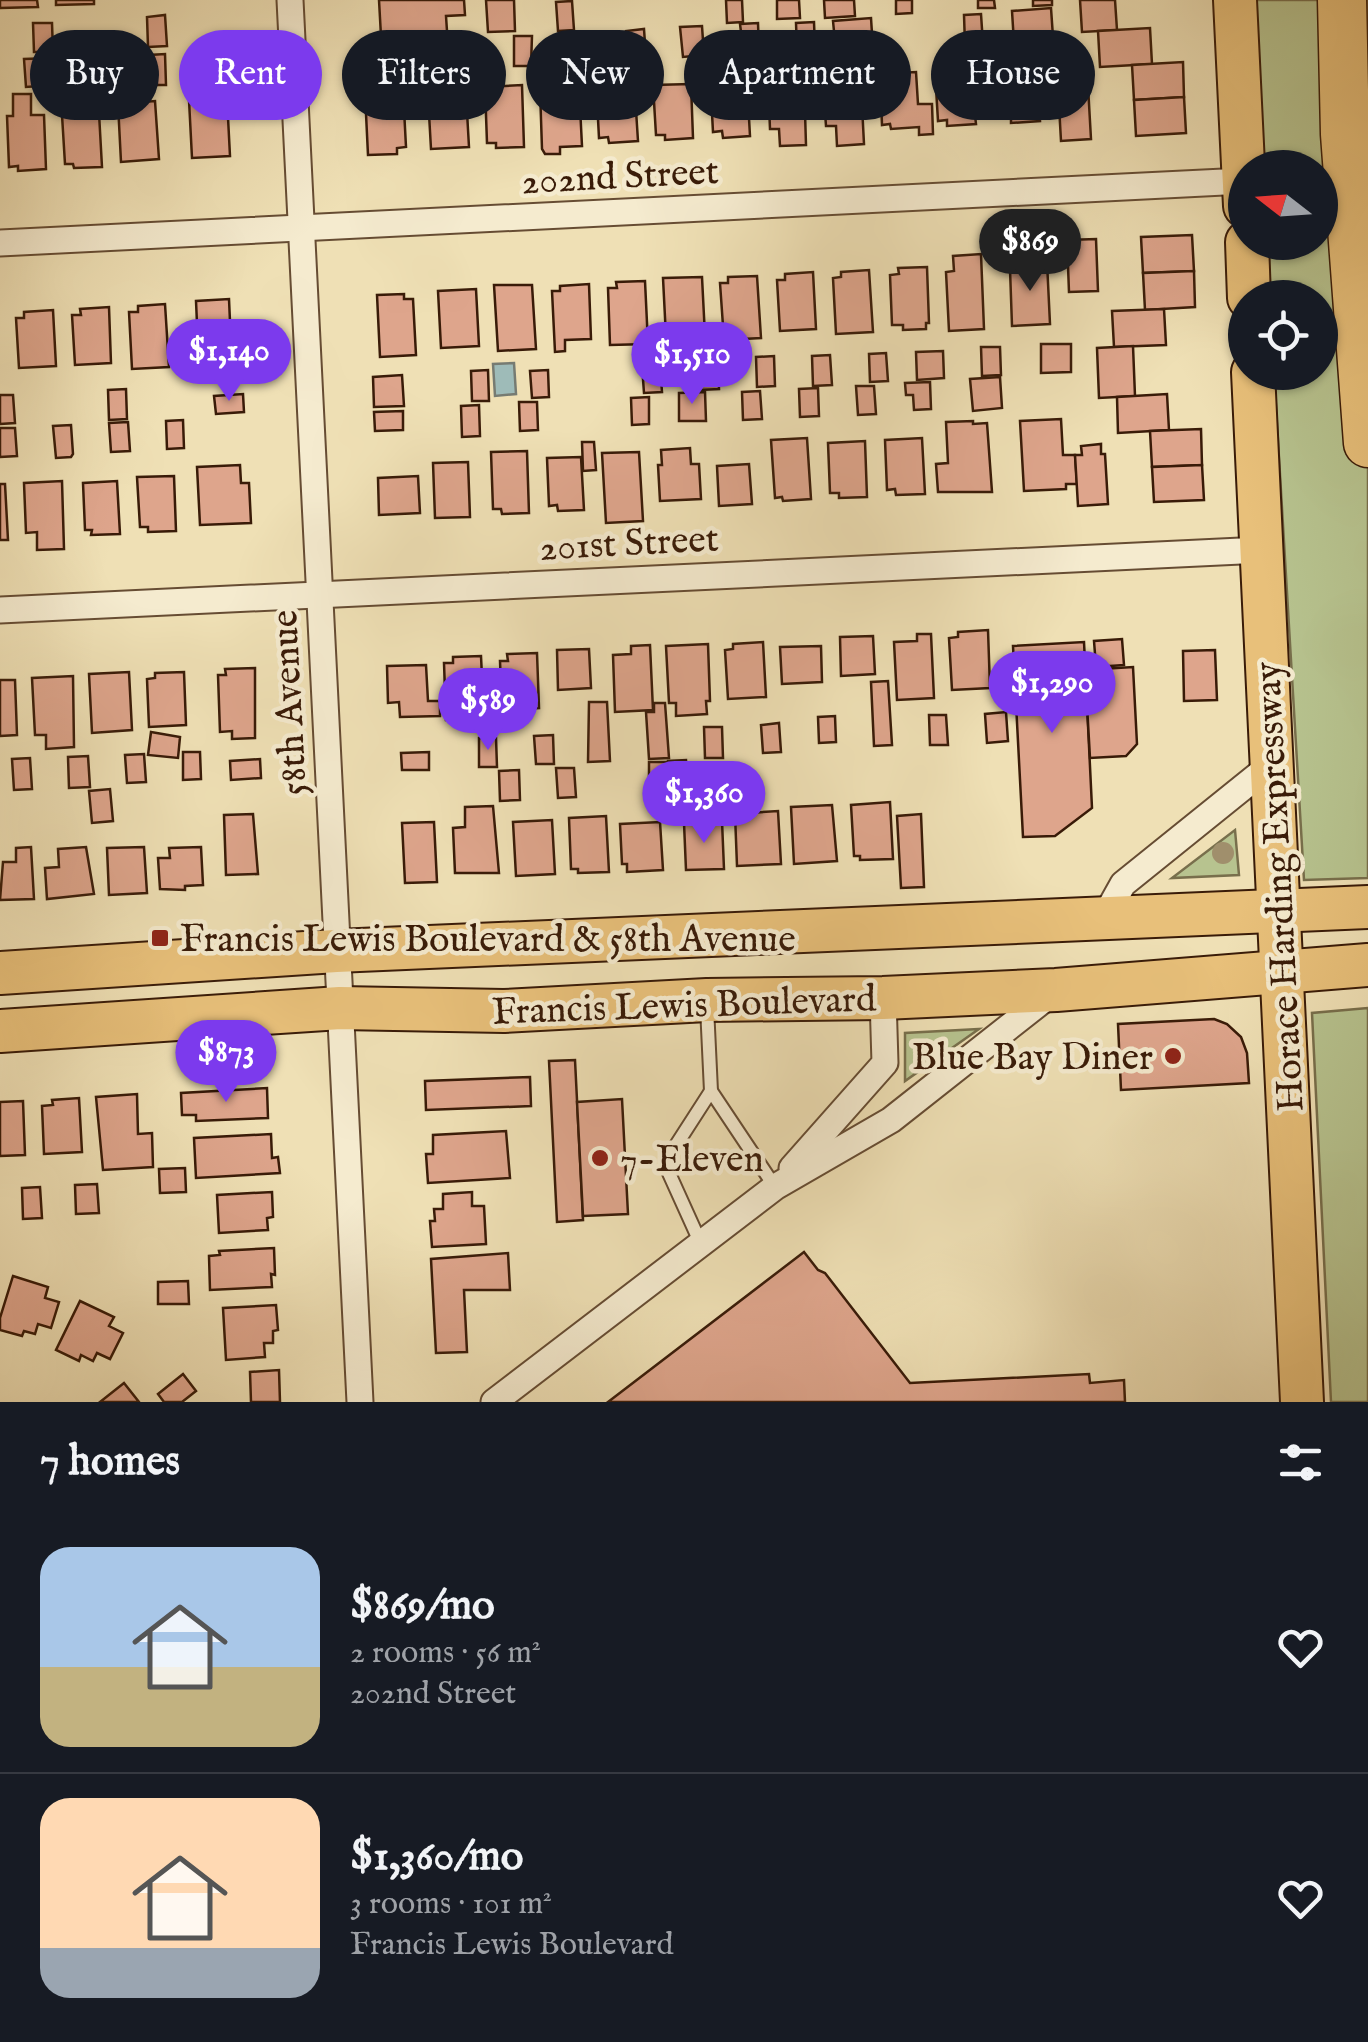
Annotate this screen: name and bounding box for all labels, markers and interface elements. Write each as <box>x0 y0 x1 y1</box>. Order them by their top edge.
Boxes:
chip: Buy <box>30 30 159 120</box>
chip: Rent <box>179 30 322 120</box>
chip: Filters <box>342 30 506 120</box>
chip: New <box>526 30 664 120</box>
chip: Apartment <box>684 30 911 120</box>
chip: House <box>931 30 1095 120</box>
street label: 202nd Street <box>520 149 720 207</box>
north arrow <box>1228 150 1338 260</box>
map controls <box>1228 150 1338 390</box>
pin: $869 <box>971 209 1089 294</box>
text: $869 <box>1001 221 1059 262</box>
button: locate <box>1228 280 1338 390</box>
pin: $1,140 <box>148 319 310 404</box>
pin: $1,510 <box>611 322 773 407</box>
text: $1,140 <box>188 331 270 372</box>
text: $1,510 <box>653 334 731 375</box>
street label: 201st Street <box>538 516 720 574</box>
street label: 58th Avenue <box>262 609 320 797</box>
pin: $1,290 <box>971 651 1133 736</box>
street label: Horace Harding Expressway <box>1245 660 1317 1113</box>
text: $1,290 <box>1011 663 1093 704</box>
pin: $589 <box>429 668 547 753</box>
text: $589 <box>460 680 516 721</box>
pin: $1,360 <box>623 761 785 846</box>
text: $1,360 <box>664 773 744 814</box>
place label: Francis Lewis Boulevard & 58th Avenue <box>180 917 796 965</box>
marker: Francis Lewis Boulevard & 58th Avenue <box>149 927 171 949</box>
street label: Francis Lewis Boulevard <box>491 976 878 1038</box>
pin: $873 <box>167 1020 285 1105</box>
text: $873 <box>197 1032 255 1073</box>
place label: Blue Bay Diner <box>912 1035 1153 1083</box>
marker: Blue Bay Diner <box>1162 1045 1184 1067</box>
place label: 7-Eleven <box>620 1137 764 1185</box>
marker: 7-Eleven <box>589 1147 611 1169</box>
icon: filters <box>1273 1435 1328 1490</box>
text: 7 homes <box>40 1436 180 1489</box>
text: $869/mo <box>350 1580 495 1633</box>
icon: home <box>120 1587 240 1707</box>
icon: heart <box>1273 1620 1328 1675</box>
text: 2 rooms · 56 m² <box>350 1633 541 1674</box>
text: 202nd Street <box>350 1674 516 1715</box>
text: $1,360/mo <box>350 1831 523 1884</box>
icon: home <box>120 1838 240 1958</box>
icon: heart <box>1273 1871 1328 1926</box>
text: 3 rooms · 101 m² <box>350 1884 552 1925</box>
text: Francis Lewis Boulevard <box>350 1925 674 1966</box>

